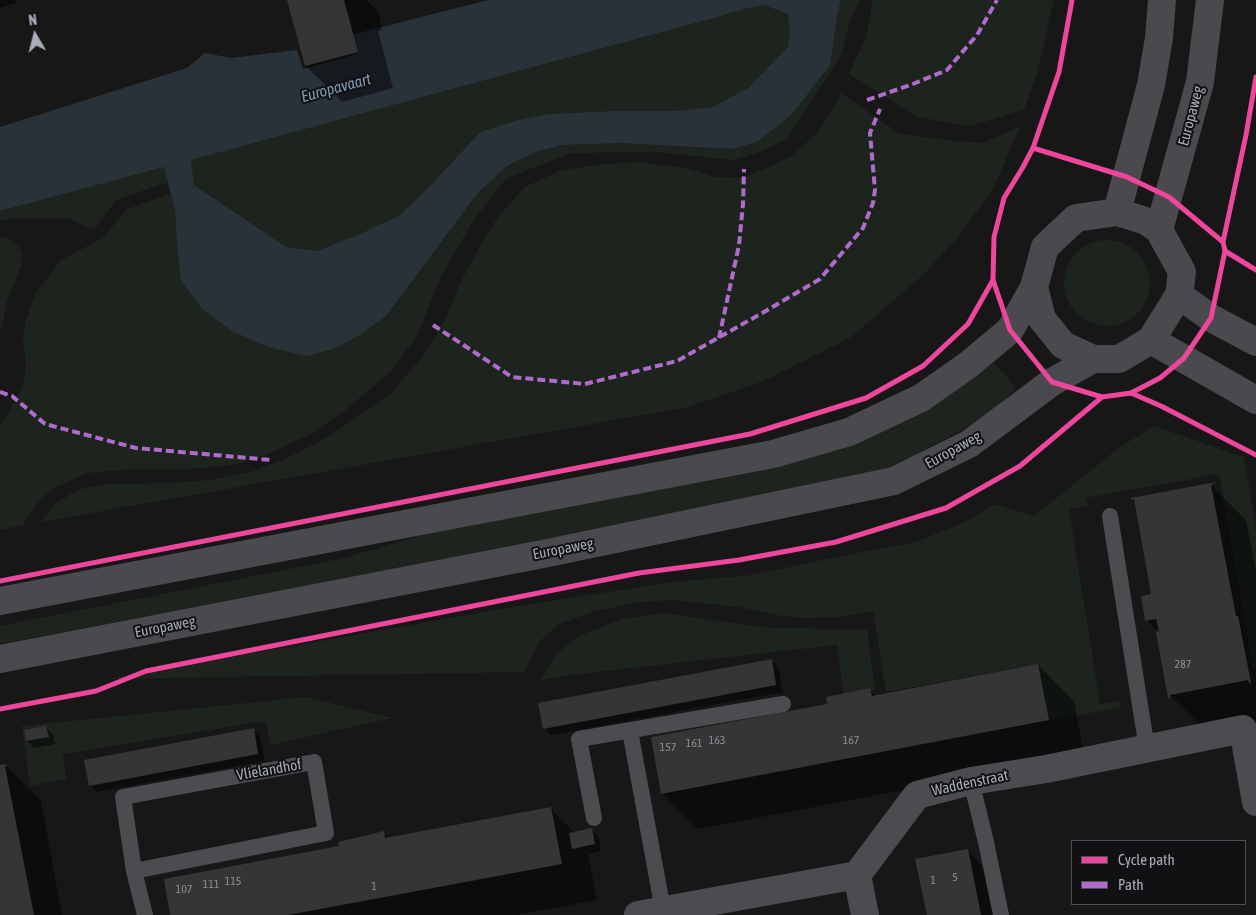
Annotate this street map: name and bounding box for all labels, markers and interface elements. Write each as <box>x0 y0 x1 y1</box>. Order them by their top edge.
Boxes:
north arrow <box>10 10 60 60</box>
text: N <box>28 12 38 29</box>
water label: Europavaart <box>299 69 373 107</box>
street label: Europaweg <box>1174 84 1208 148</box>
street label: Europaweg <box>922 427 984 473</box>
street label: Europaweg <box>531 534 595 564</box>
street label: Europaweg <box>133 612 197 642</box>
house number: 287 <box>1175 657 1191 671</box>
house number: 163 <box>709 733 725 747</box>
house number: 167 <box>843 733 859 747</box>
house number: 161 <box>686 736 702 750</box>
house number: 157 <box>660 740 676 754</box>
street label: Vlielandhof <box>235 755 303 785</box>
street label: Waddenstraat <box>930 766 1010 800</box>
legend <box>1071 840 1246 905</box>
text: Cycle path <box>1118 851 1175 868</box>
house number: 5 <box>952 870 958 884</box>
house number: 1 <box>930 873 936 887</box>
house number: 115 <box>225 874 241 888</box>
text: Path <box>1118 876 1144 893</box>
house number: 111 <box>203 877 219 891</box>
house number: 1 <box>371 879 377 893</box>
house number: 107 <box>176 882 192 896</box>

